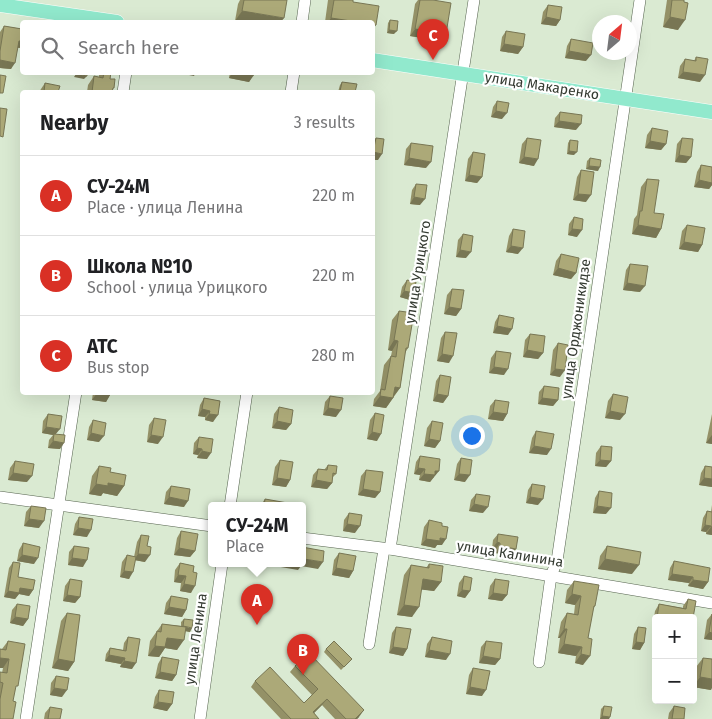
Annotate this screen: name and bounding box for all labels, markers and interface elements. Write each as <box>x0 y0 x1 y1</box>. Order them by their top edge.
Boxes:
north arrow <box>592 15 637 60</box>
pin: C <box>417 19 449 60</box>
search box <box>20 20 375 75</box>
icon: search <box>38 34 66 62</box>
text: Search here <box>78 36 179 59</box>
street label: улица Макаренко <box>484 69 600 103</box>
text: Nearby <box>40 110 108 136</box>
text: 3 results <box>294 113 355 132</box>
text: СУ-24М <box>87 175 150 198</box>
text: A <box>51 186 61 205</box>
text: 220 m <box>312 186 355 205</box>
text: Place · улица Ленина <box>87 198 243 217</box>
street label: улица Урицкого <box>401 219 435 325</box>
text: Школа №10 <box>87 255 193 278</box>
street label: улица Орджоникидзе <box>558 258 594 400</box>
text: B <box>51 266 61 285</box>
text: 220 m <box>312 266 355 285</box>
text: School · улица Урицкого <box>87 278 268 297</box>
text: АТС <box>87 335 118 358</box>
text: C <box>51 346 61 365</box>
text: 280 m <box>311 346 355 365</box>
text: Bus stop <box>87 358 150 377</box>
your location <box>459 423 485 449</box>
popup <box>208 502 306 567</box>
text: СУ-24М <box>226 514 288 537</box>
text: Place <box>226 537 264 556</box>
street label: улица Калинина <box>456 537 564 571</box>
pin: A <box>241 584 273 625</box>
street label: улица Ленина <box>181 592 211 686</box>
map controls <box>652 614 697 704</box>
button: + <box>652 614 697 659</box>
pin: B <box>287 634 319 675</box>
button: − <box>652 659 697 704</box>

